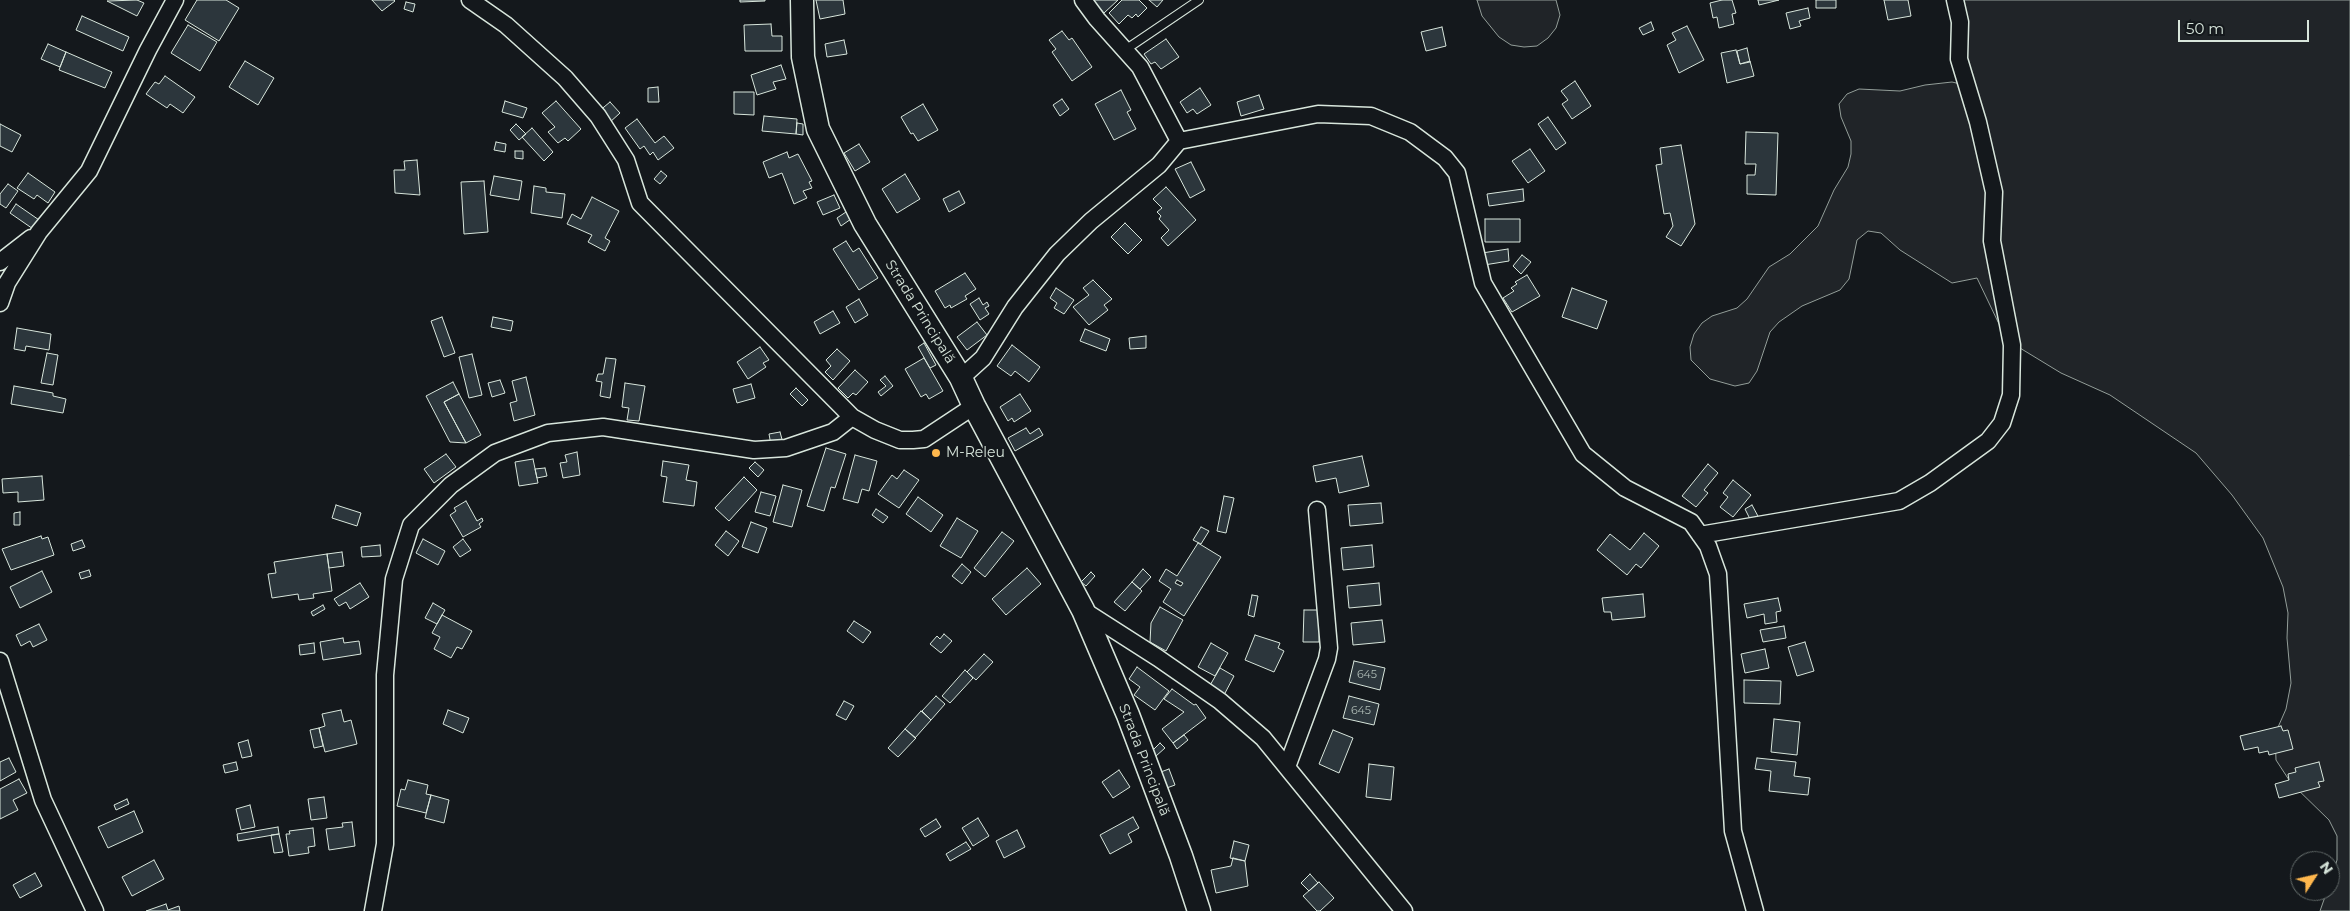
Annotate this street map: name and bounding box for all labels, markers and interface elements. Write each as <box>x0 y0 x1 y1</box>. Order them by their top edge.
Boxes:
scale bar <box>2180 10 2311 42</box>
text: 50 m <box>2186 19 2224 38</box>
street label: Strada Principală <box>881 257 959 367</box>
place label: M-Releu <box>946 445 1005 461</box>
marker: M-Releu <box>930 447 942 459</box>
house number: 645 <box>1357 668 1377 682</box>
street label: Strada Principală <box>1115 702 1173 818</box>
house number: 645 <box>1351 704 1371 718</box>
north arrow <box>2290 851 2340 901</box>
text: N <box>2316 858 2337 878</box>

